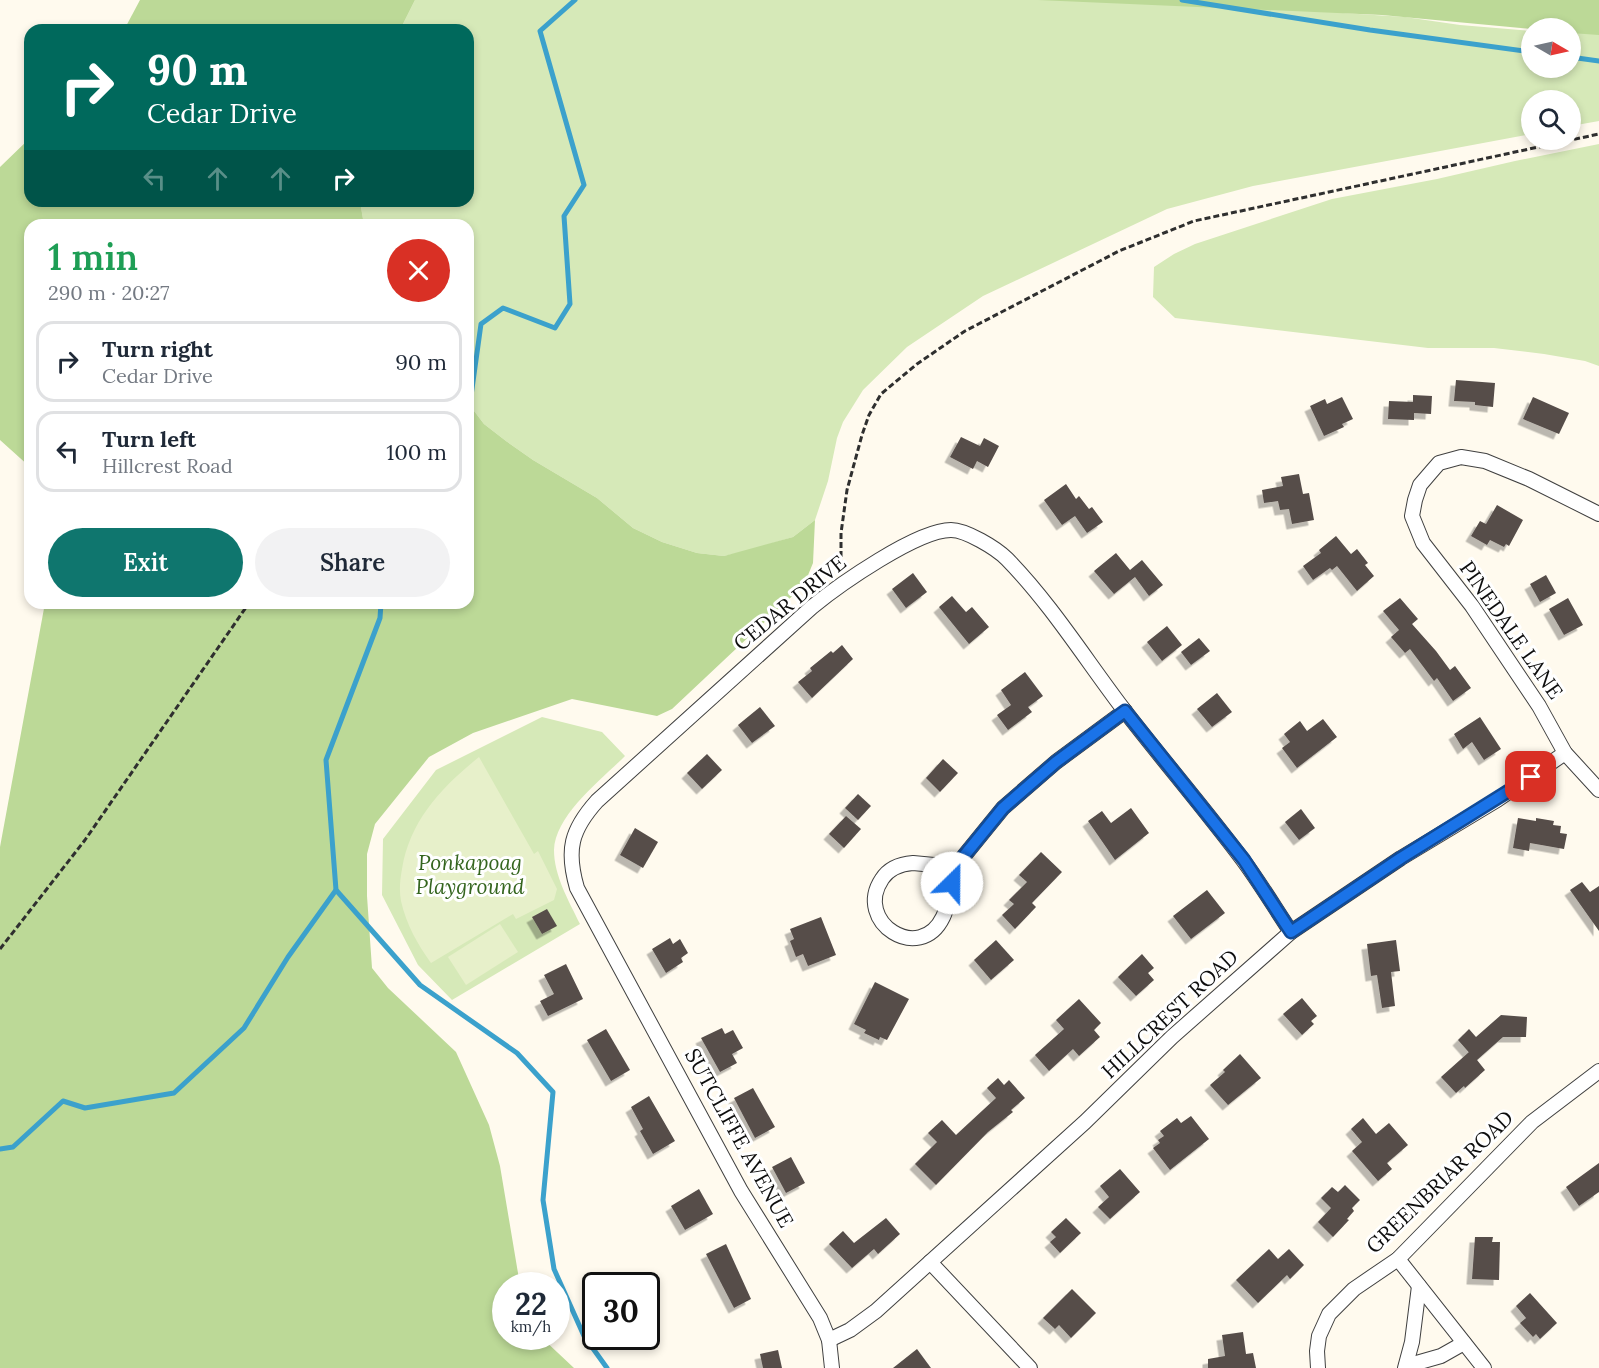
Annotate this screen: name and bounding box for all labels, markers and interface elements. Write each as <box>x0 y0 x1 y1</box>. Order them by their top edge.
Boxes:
north arrow <box>1521 18 1581 78</box>
map controls <box>1521 18 1581 150</box>
text: 90 m <box>147 43 248 97</box>
icon: right <box>48 48 126 126</box>
button: search <box>1521 90 1581 150</box>
text: Cedar Drive <box>147 96 297 130</box>
icon: left <box>138 162 171 195</box>
icon: ahead <box>201 162 234 195</box>
icon: ahead <box>264 162 297 195</box>
icon: right <box>327 162 360 195</box>
text: 1 min <box>48 234 138 280</box>
button: close <box>387 239 450 302</box>
text: 290 m · 20:27 <box>48 280 170 305</box>
text: Turn right <box>102 335 213 363</box>
icon: right <box>51 345 84 378</box>
text: 90 m <box>395 348 447 376</box>
text: Cedar Drive <box>102 363 213 388</box>
text: Turn left <box>102 425 196 453</box>
icon: left <box>51 435 84 468</box>
text: 100 m <box>386 438 447 466</box>
text: Hillcrest Road <box>102 453 233 478</box>
button: Exit <box>48 528 243 597</box>
button: Share <box>255 528 450 597</box>
street label: CEDAR DRIVE <box>728 549 852 656</box>
street label: PINEDALE LANE <box>1454 555 1569 704</box>
pin <box>1505 751 1556 802</box>
icon: arrive <box>1514 760 1547 793</box>
park label: Ponkapoag Playground <box>416 849 525 900</box>
position arrow <box>920 851 984 915</box>
street label: HILLCREST ROAD <box>1096 943 1244 1084</box>
street label: SUTCLIFFE AVENUE <box>679 1044 800 1232</box>
street label: GREENBRIAR ROAD <box>1360 1104 1519 1259</box>
speed limit sign: 30 <box>582 1272 660 1350</box>
text: 22 <box>515 1285 547 1323</box>
text: km/h <box>511 1317 551 1336</box>

